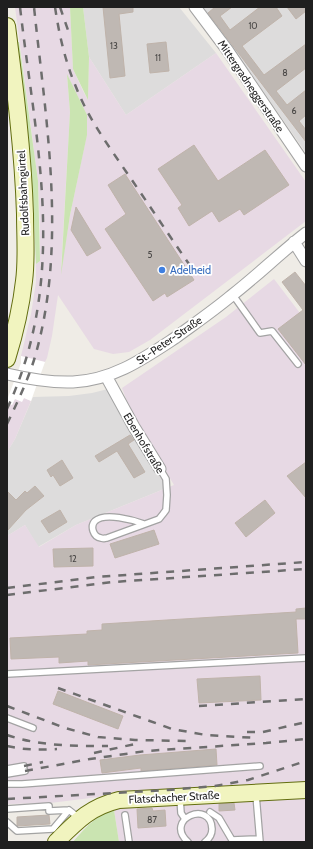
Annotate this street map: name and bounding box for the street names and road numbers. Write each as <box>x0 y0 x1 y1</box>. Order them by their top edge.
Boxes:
street label: Mittergradneggerstraße <box>215 37 287 135</box>
street label: Rudolfsbahngürtel <box>14 150 32 236</box>
street label: St.-Peter-Straße <box>133 313 205 367</box>
street label: Ebenhofstraße <box>120 410 168 476</box>
street label: Flatschacher Straße <box>128 788 220 806</box>

